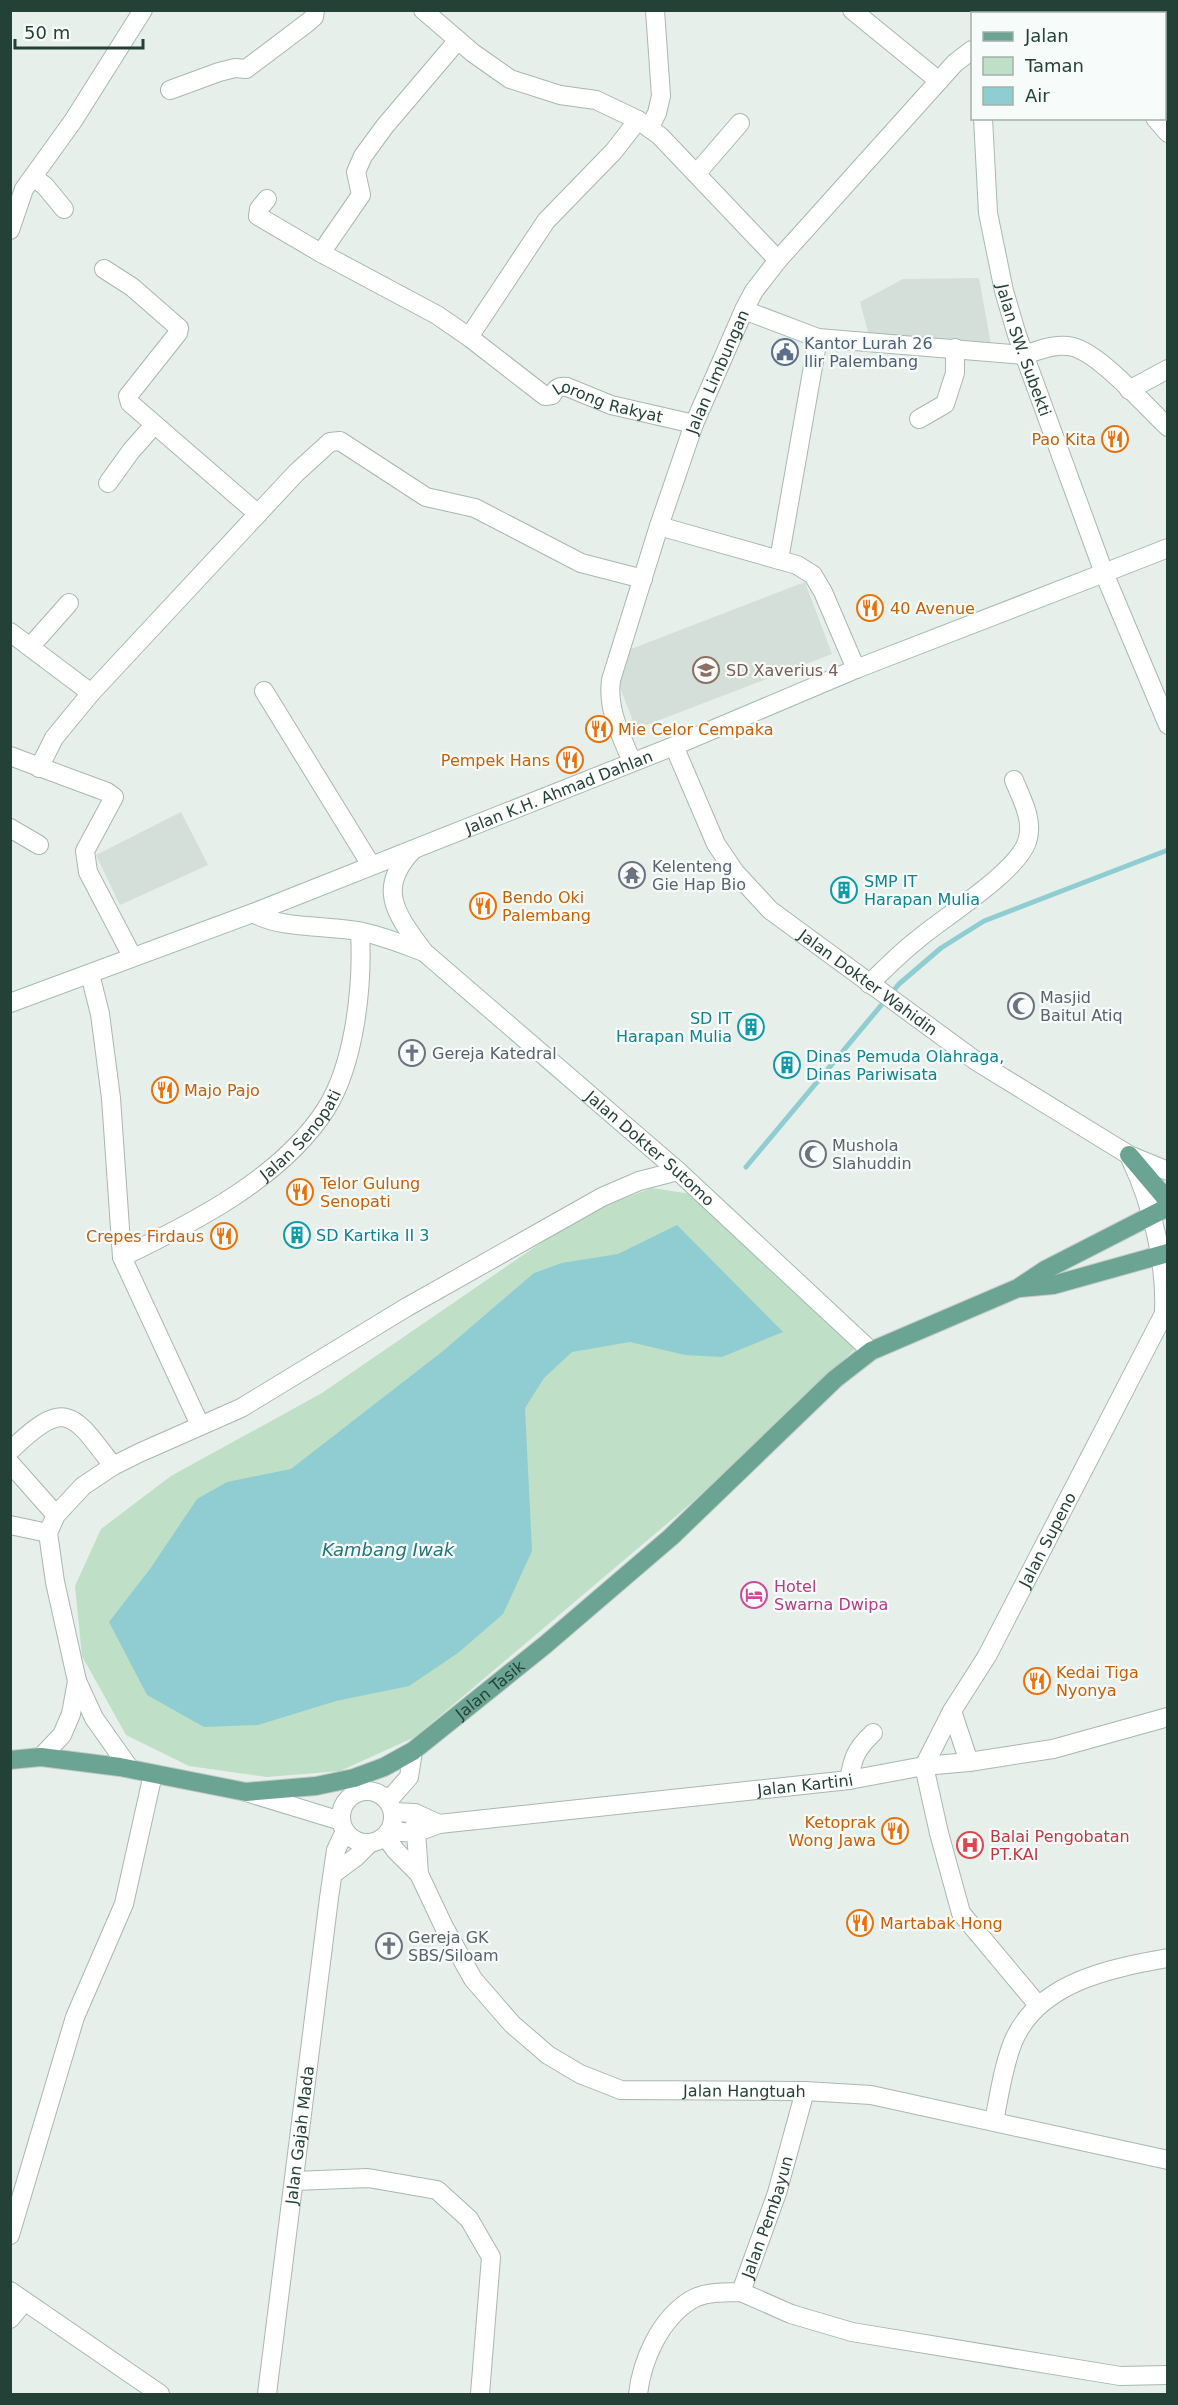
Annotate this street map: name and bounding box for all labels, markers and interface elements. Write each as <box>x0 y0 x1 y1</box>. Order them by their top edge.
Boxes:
scale bar <box>15 12 142 50</box>
legend <box>971 12 1166 120</box>
text: 50 m <box>24 22 70 43</box>
text: Jalan <box>1024 25 1069 46</box>
text: Taman <box>1024 55 1084 76</box>
text: Air <box>1025 85 1050 106</box>
street label: Jalan SW. Subekti <box>993 281 1055 419</box>
street label: Jalan Limbungan <box>682 307 753 437</box>
place label: Kantor Lurah 26 Ilir Palembang <box>804 334 933 371</box>
public building icon: Kantor Lurah 26 Ilir Palembang <box>770 337 800 367</box>
street label: Lorong Rakyat <box>549 377 665 427</box>
restaurant icon: Pao Kita <box>1100 424 1130 454</box>
place label: Pao Kita <box>1031 430 1096 449</box>
restaurant icon: 40 Avenue <box>855 593 885 623</box>
place label: 40 Avenue <box>890 599 975 618</box>
school or university icon: SD Xaverius 4 <box>691 655 721 685</box>
place label: SD Xaverius 4 <box>726 661 838 680</box>
restaurant icon: Mie Celor Cempaka <box>584 714 614 744</box>
place label: Mie Celor Cempaka <box>618 720 773 739</box>
restaurant icon: Pempek Hans <box>555 745 585 775</box>
street label: Jalan K.H. Ahmad Dahlan <box>461 746 655 838</box>
place label: Pempek Hans <box>441 751 550 770</box>
place label: Kelenteng Gie Hap Bio <box>652 857 746 894</box>
temple icon: Kelenteng Gie Hap Bio <box>617 860 647 890</box>
place label: SMP IT Harapan Mulia <box>864 872 980 909</box>
building icon: SMP IT Harapan Mulia <box>829 875 859 905</box>
place label: Bendo Oki Palembang <box>502 888 591 925</box>
restaurant icon: Bendo Oki Palembang <box>468 891 498 921</box>
street label: Jalan Dokter Wahidin <box>794 925 941 1040</box>
place label: Masjid Baitul Atiq <box>1040 988 1123 1025</box>
mosque icon: Masjid Baitul Atiq <box>1006 991 1036 1021</box>
place label: SD IT Harapan Mulia <box>616 1009 732 1046</box>
building icon: SD IT Harapan Mulia <box>736 1012 766 1042</box>
church icon: Gereja Katedral <box>397 1038 427 1068</box>
place label: Gereja Katedral <box>432 1044 557 1063</box>
place label: Dinas Pemuda Olahraga, Dinas Pariwisata <box>806 1047 1004 1084</box>
building icon: Dinas Pemuda Olahraga, Dinas Pariwisata <box>772 1050 802 1080</box>
restaurant icon: Majo Pajo <box>150 1075 180 1105</box>
place label: Majo Pajo <box>184 1081 260 1100</box>
street label: Jalan Dokter Sutomo <box>581 1086 718 1210</box>
street label: Jalan Senopati <box>256 1087 345 1185</box>
place label: Mushola Slahuddin <box>832 1136 912 1173</box>
mosque icon: Mushola Slahuddin <box>798 1139 828 1169</box>
place label: Telor Gulung Senopati <box>319 1174 420 1211</box>
restaurant icon: Telor Gulung Senopati <box>285 1177 315 1207</box>
building icon: SD Kartika II 3 <box>282 1220 312 1250</box>
restaurant icon: Crepes Firdaus <box>209 1221 239 1251</box>
place label: SD Kartika II 3 <box>316 1226 429 1245</box>
place label: Crepes Firdaus <box>86 1227 204 1246</box>
street label: Jalan Supeno <box>1015 1489 1080 1591</box>
water label: Kambang Iwak <box>322 1539 456 1560</box>
place label: Hotel Swarna Dwipa <box>774 1577 888 1614</box>
hotel icon: Hotel Swarna Dwipa <box>739 1580 769 1610</box>
street label: Jalan Tasik <box>451 1656 529 1724</box>
place label: Kedai Tiga Nyonya <box>1056 1663 1139 1700</box>
restaurant icon: Kedai Tiga Nyonya <box>1022 1666 1052 1696</box>
street label: Jalan Kartini <box>756 1770 855 1800</box>
place label: Ketoprak Wong Jawa <box>789 1813 877 1850</box>
restaurant icon: Ketoprak Wong Jawa <box>880 1816 910 1846</box>
place label: Balai Pengobatan PT.KAI <box>990 1827 1130 1864</box>
hospital icon: Balai Pengobatan PT.KAI <box>955 1830 985 1860</box>
restaurant icon: Martabak Hong <box>845 1908 875 1938</box>
place label: Martabak Hong <box>880 1914 1003 1933</box>
place label: Gereja GK SBS/Siloam <box>408 1928 499 1965</box>
church icon: Gereja GK SBS/Siloam <box>374 1931 404 1961</box>
street label: Jalan Gajah Mada <box>282 2065 318 2206</box>
street label: Jalan Hangtuah <box>682 2081 806 2101</box>
street label: Jalan Pembayun <box>737 2154 797 2282</box>

